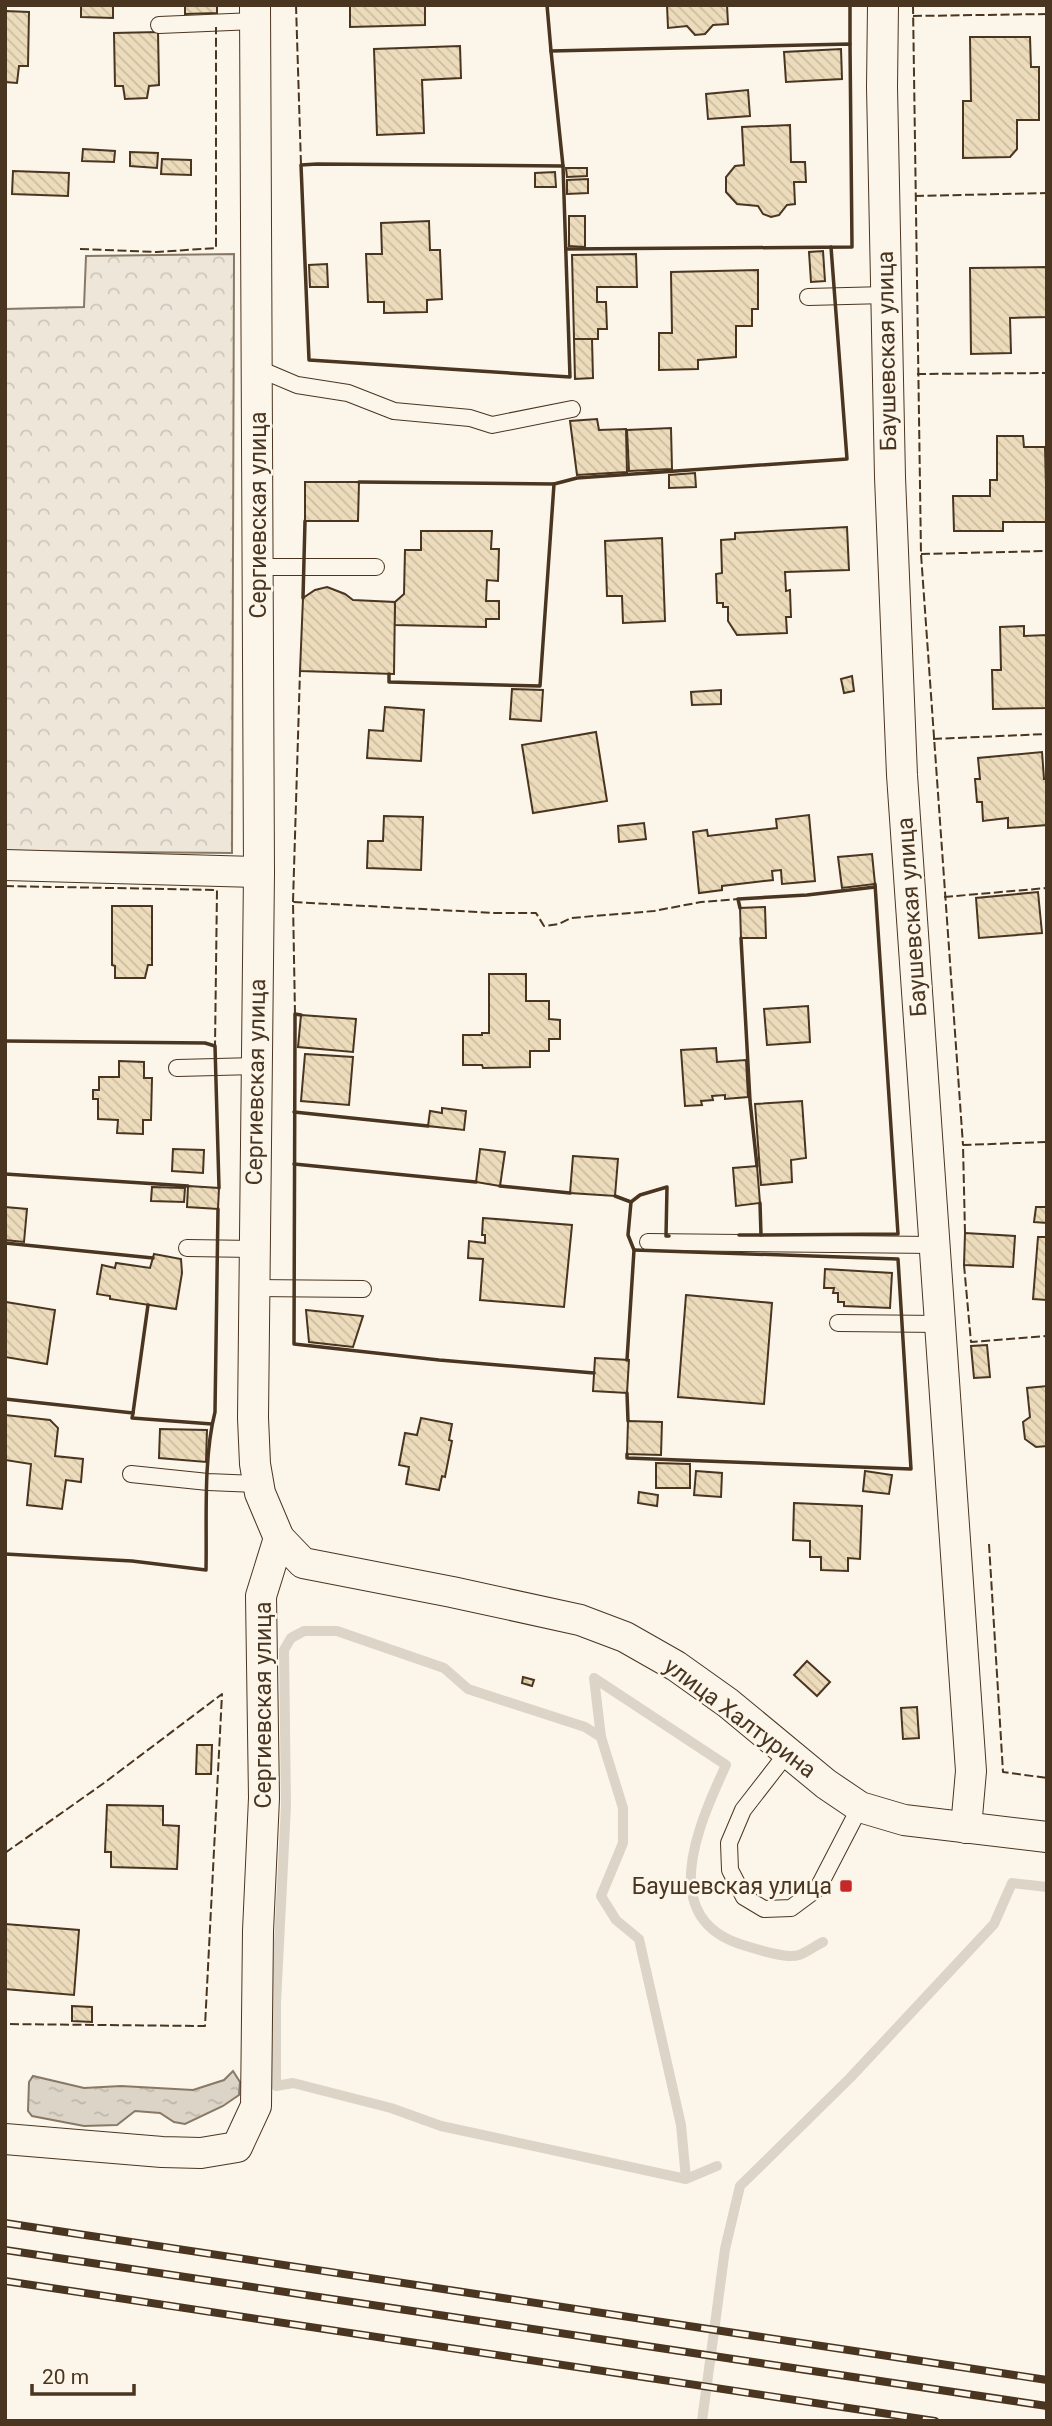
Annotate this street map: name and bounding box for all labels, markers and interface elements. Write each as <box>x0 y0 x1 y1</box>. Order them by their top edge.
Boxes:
street label: Баушевская улица <box>872 251 902 451</box>
street label: Сергиевская улица <box>245 412 272 618</box>
street label: Баушевская улица <box>892 816 932 1018</box>
street label: Сергиевская улица <box>241 978 271 1186</box>
street label: Сергиевская улица <box>250 1602 277 1808</box>
street label: улица Халтурина <box>659 1652 821 1784</box>
place label: Баушевская улица <box>632 1873 832 1900</box>
marker: Баушевская улица <box>838 1878 854 1894</box>
scale bar <box>32 2352 133 2396</box>
text: 20 m <box>42 2365 89 2389</box>

